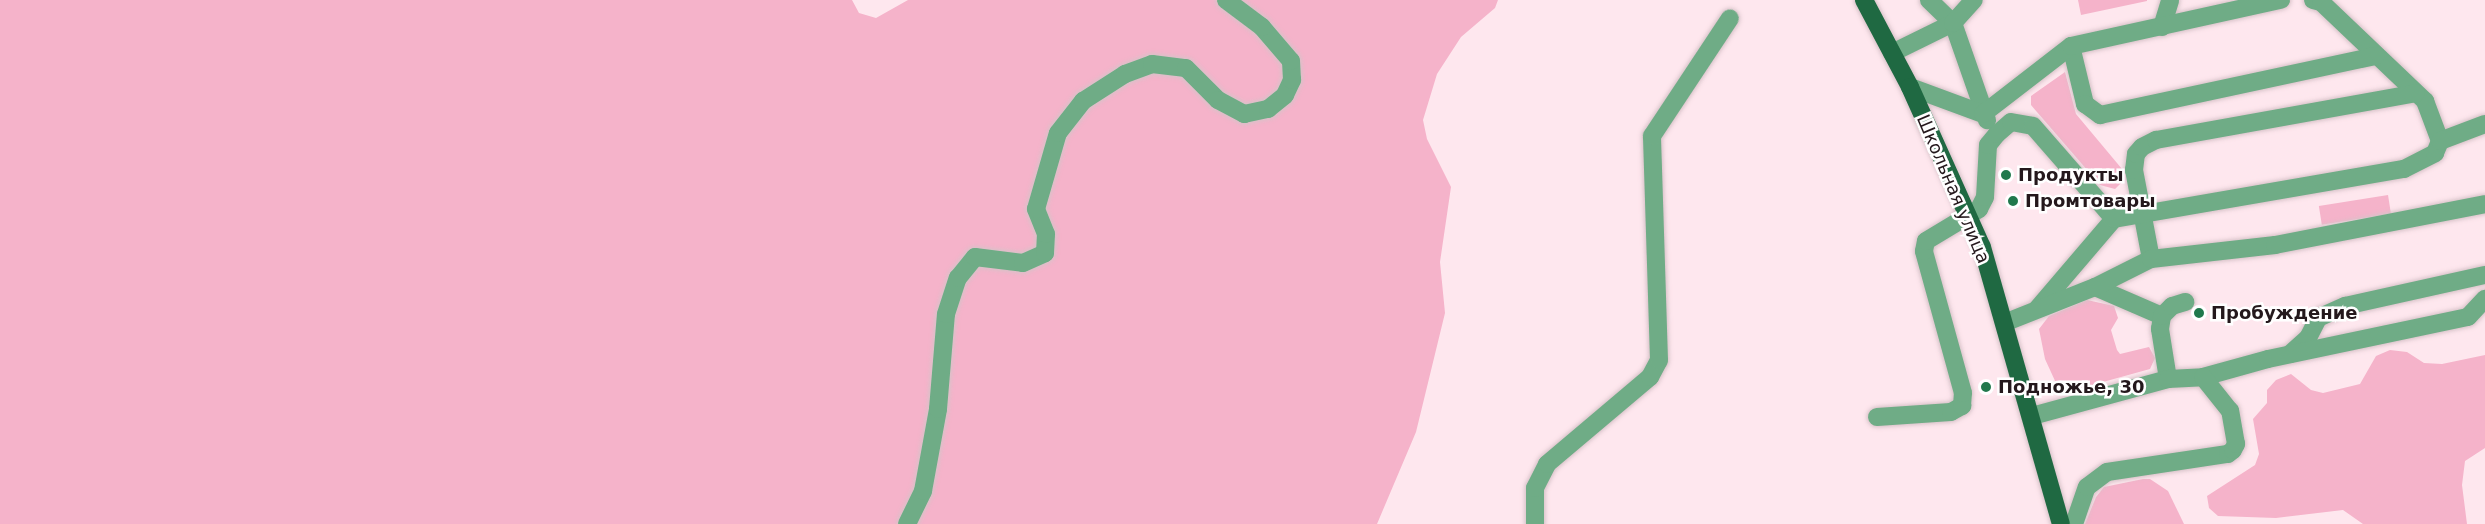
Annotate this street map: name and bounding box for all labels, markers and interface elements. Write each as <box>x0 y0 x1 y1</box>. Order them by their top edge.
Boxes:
street label: Школьная улица <box>1912 111 1994 267</box>
place label: Продукты <box>2018 164 2124 186</box>
marker: Продукты <box>1999 168 2013 182</box>
place label: Промтовары <box>2025 190 2156 212</box>
marker: Промтовары <box>2006 194 2020 208</box>
place label: Пробуждение <box>2211 302 2358 324</box>
marker: Пробуждение <box>2192 306 2206 320</box>
place label: Подножье, 30 <box>1998 376 2144 398</box>
marker: Подножье, 30 <box>1979 380 1993 394</box>

